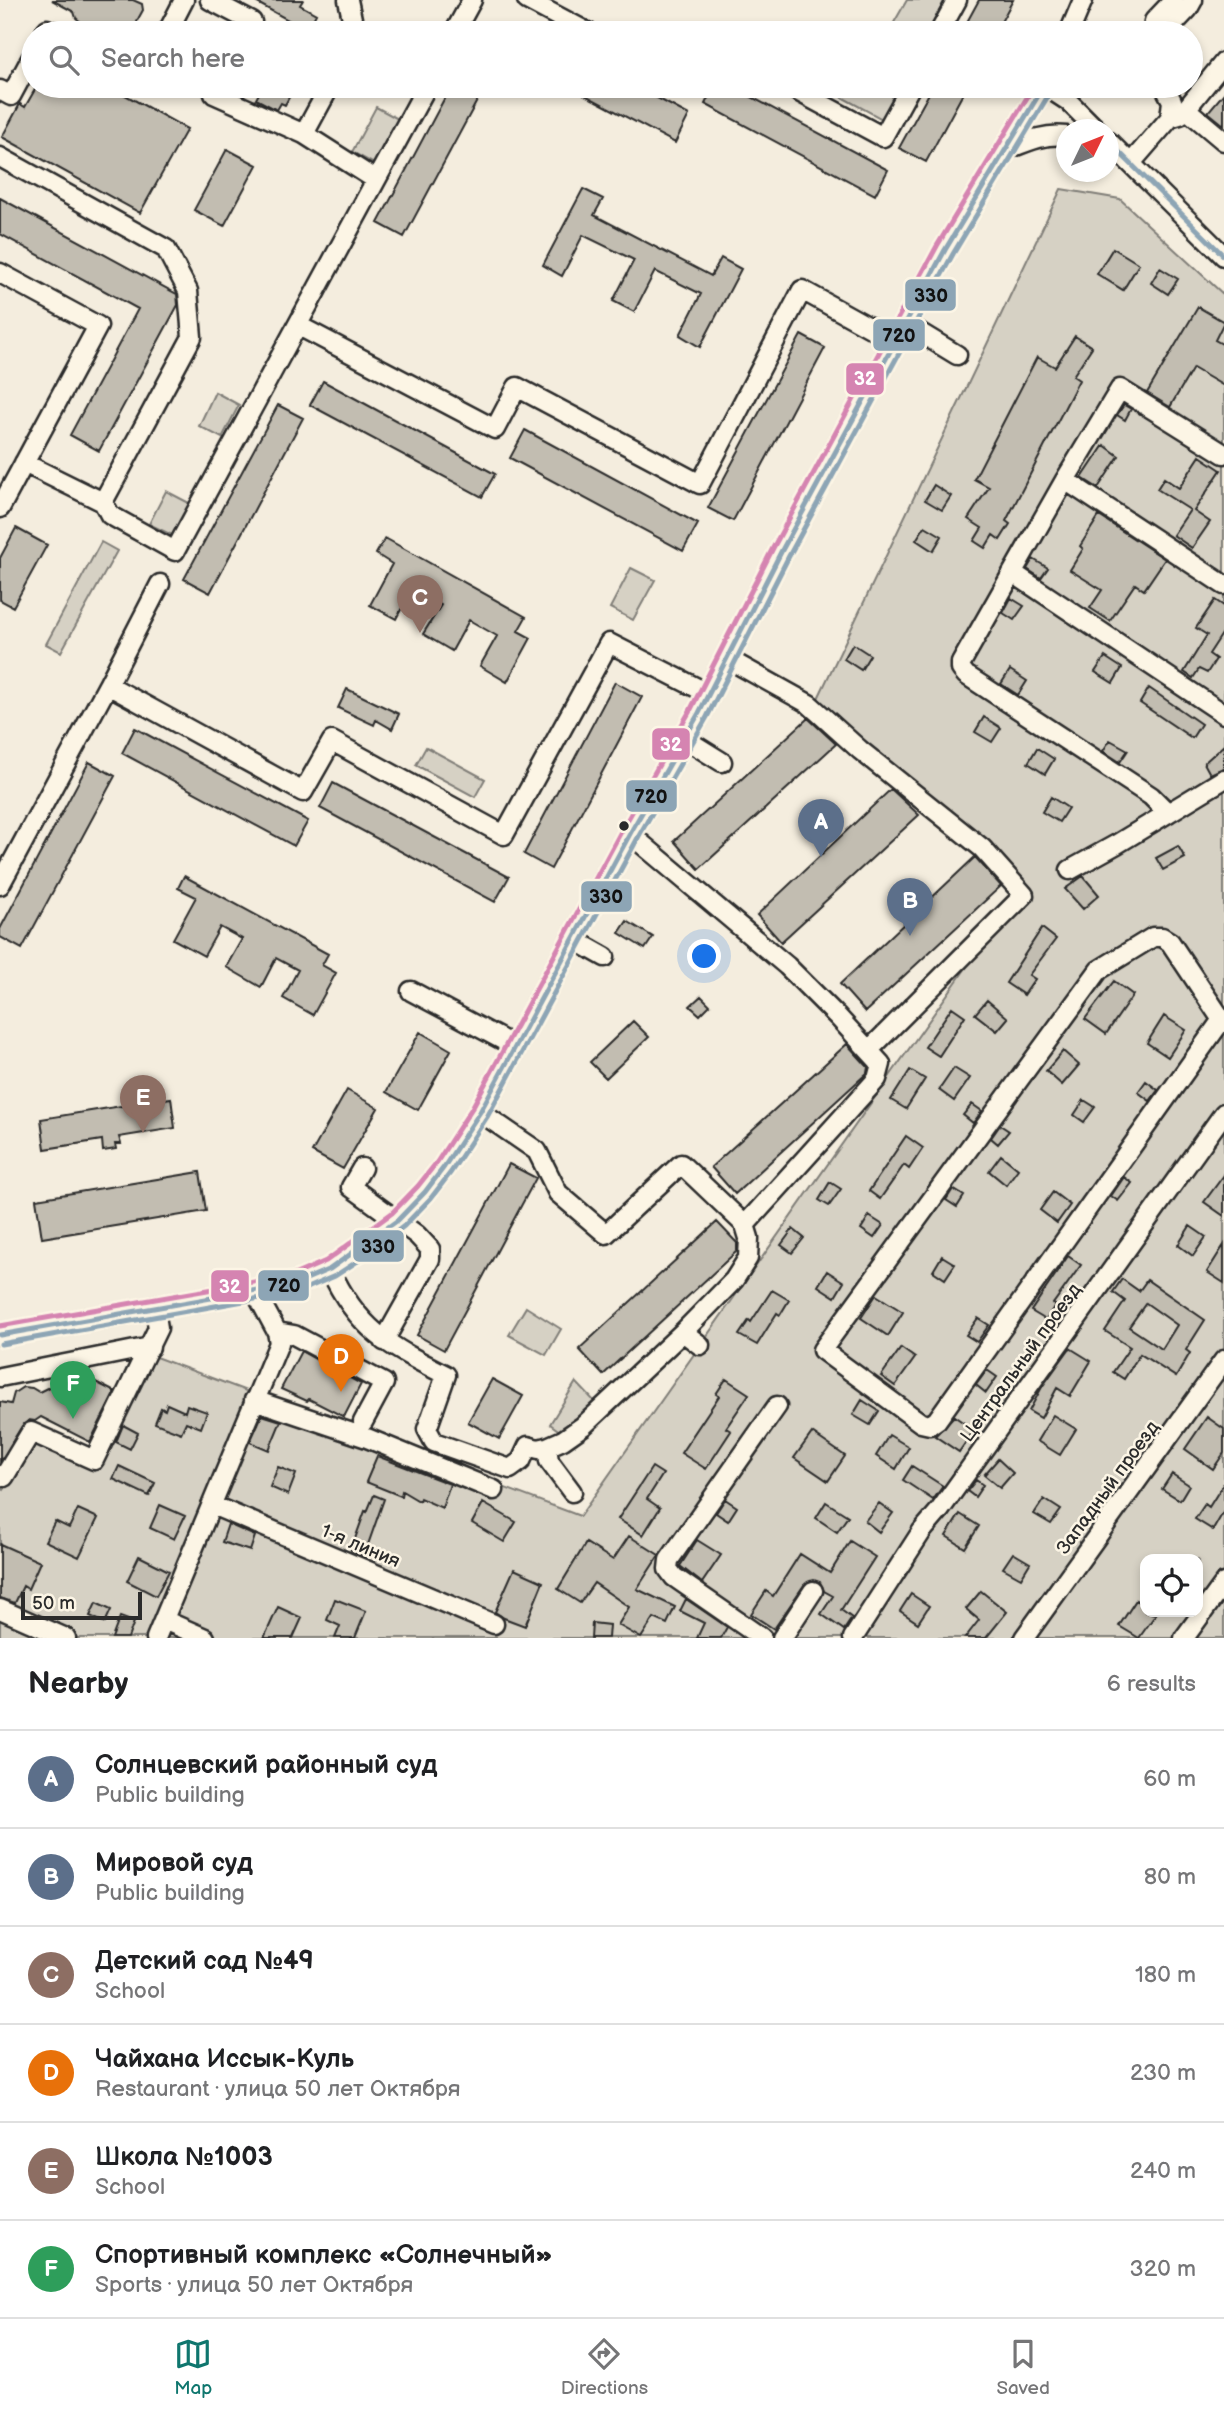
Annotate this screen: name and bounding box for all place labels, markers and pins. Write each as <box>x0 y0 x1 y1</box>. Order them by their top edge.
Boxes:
pin: C <box>397 575 443 633</box>
pin: A <box>798 799 844 857</box>
unlabelled marker <box>617 819 631 833</box>
pin: B <box>887 878 933 936</box>
pin: E <box>120 1075 166 1133</box>
pin: D <box>318 1334 364 1392</box>
pin: F <box>50 1361 96 1419</box>

